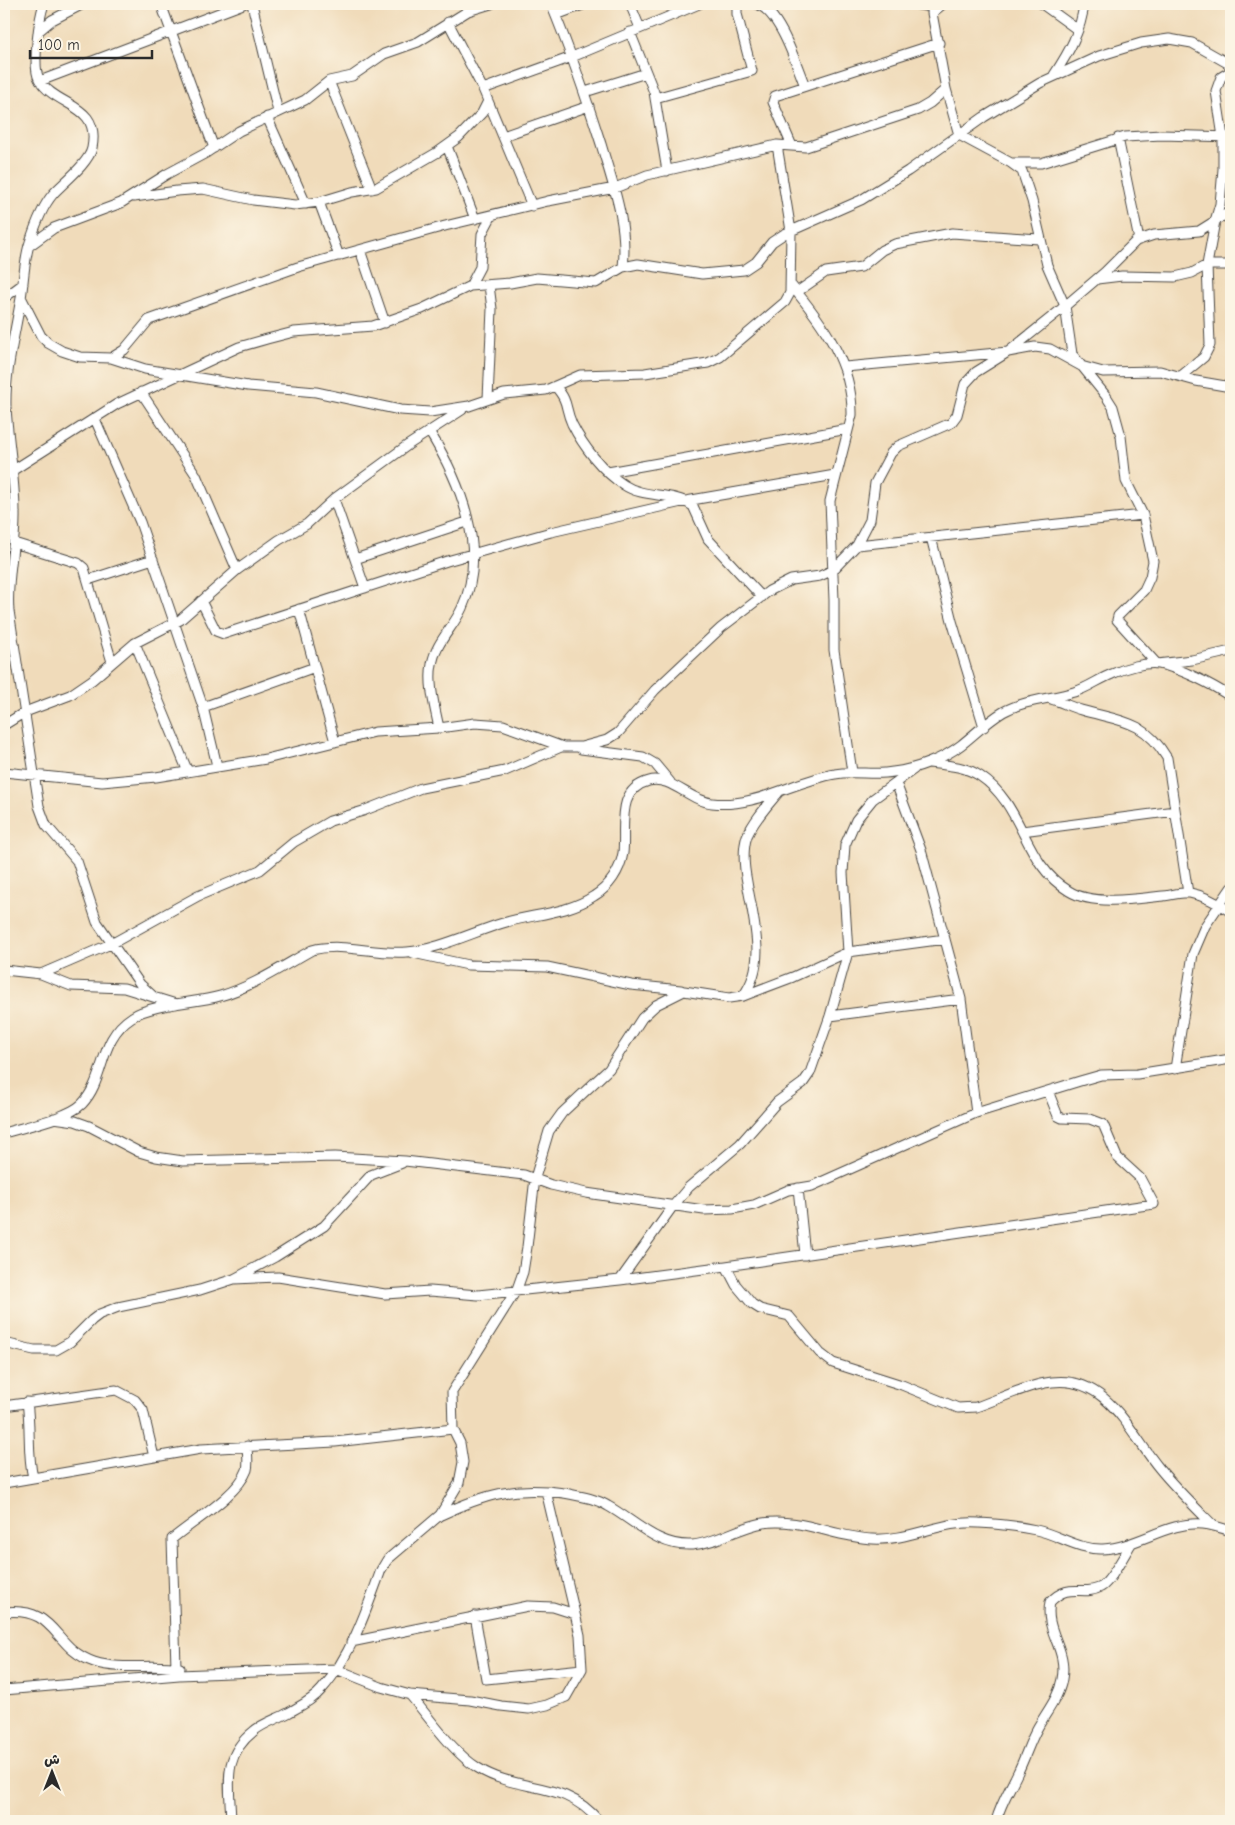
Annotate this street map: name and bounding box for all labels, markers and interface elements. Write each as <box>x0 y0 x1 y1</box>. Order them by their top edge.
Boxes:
scale bar <box>30 28 152 60</box>
text: 100 m <box>38 36 80 54</box>
north arrow <box>28 1748 78 1798</box>
text: ش <box>44 1751 60 1768</box>

